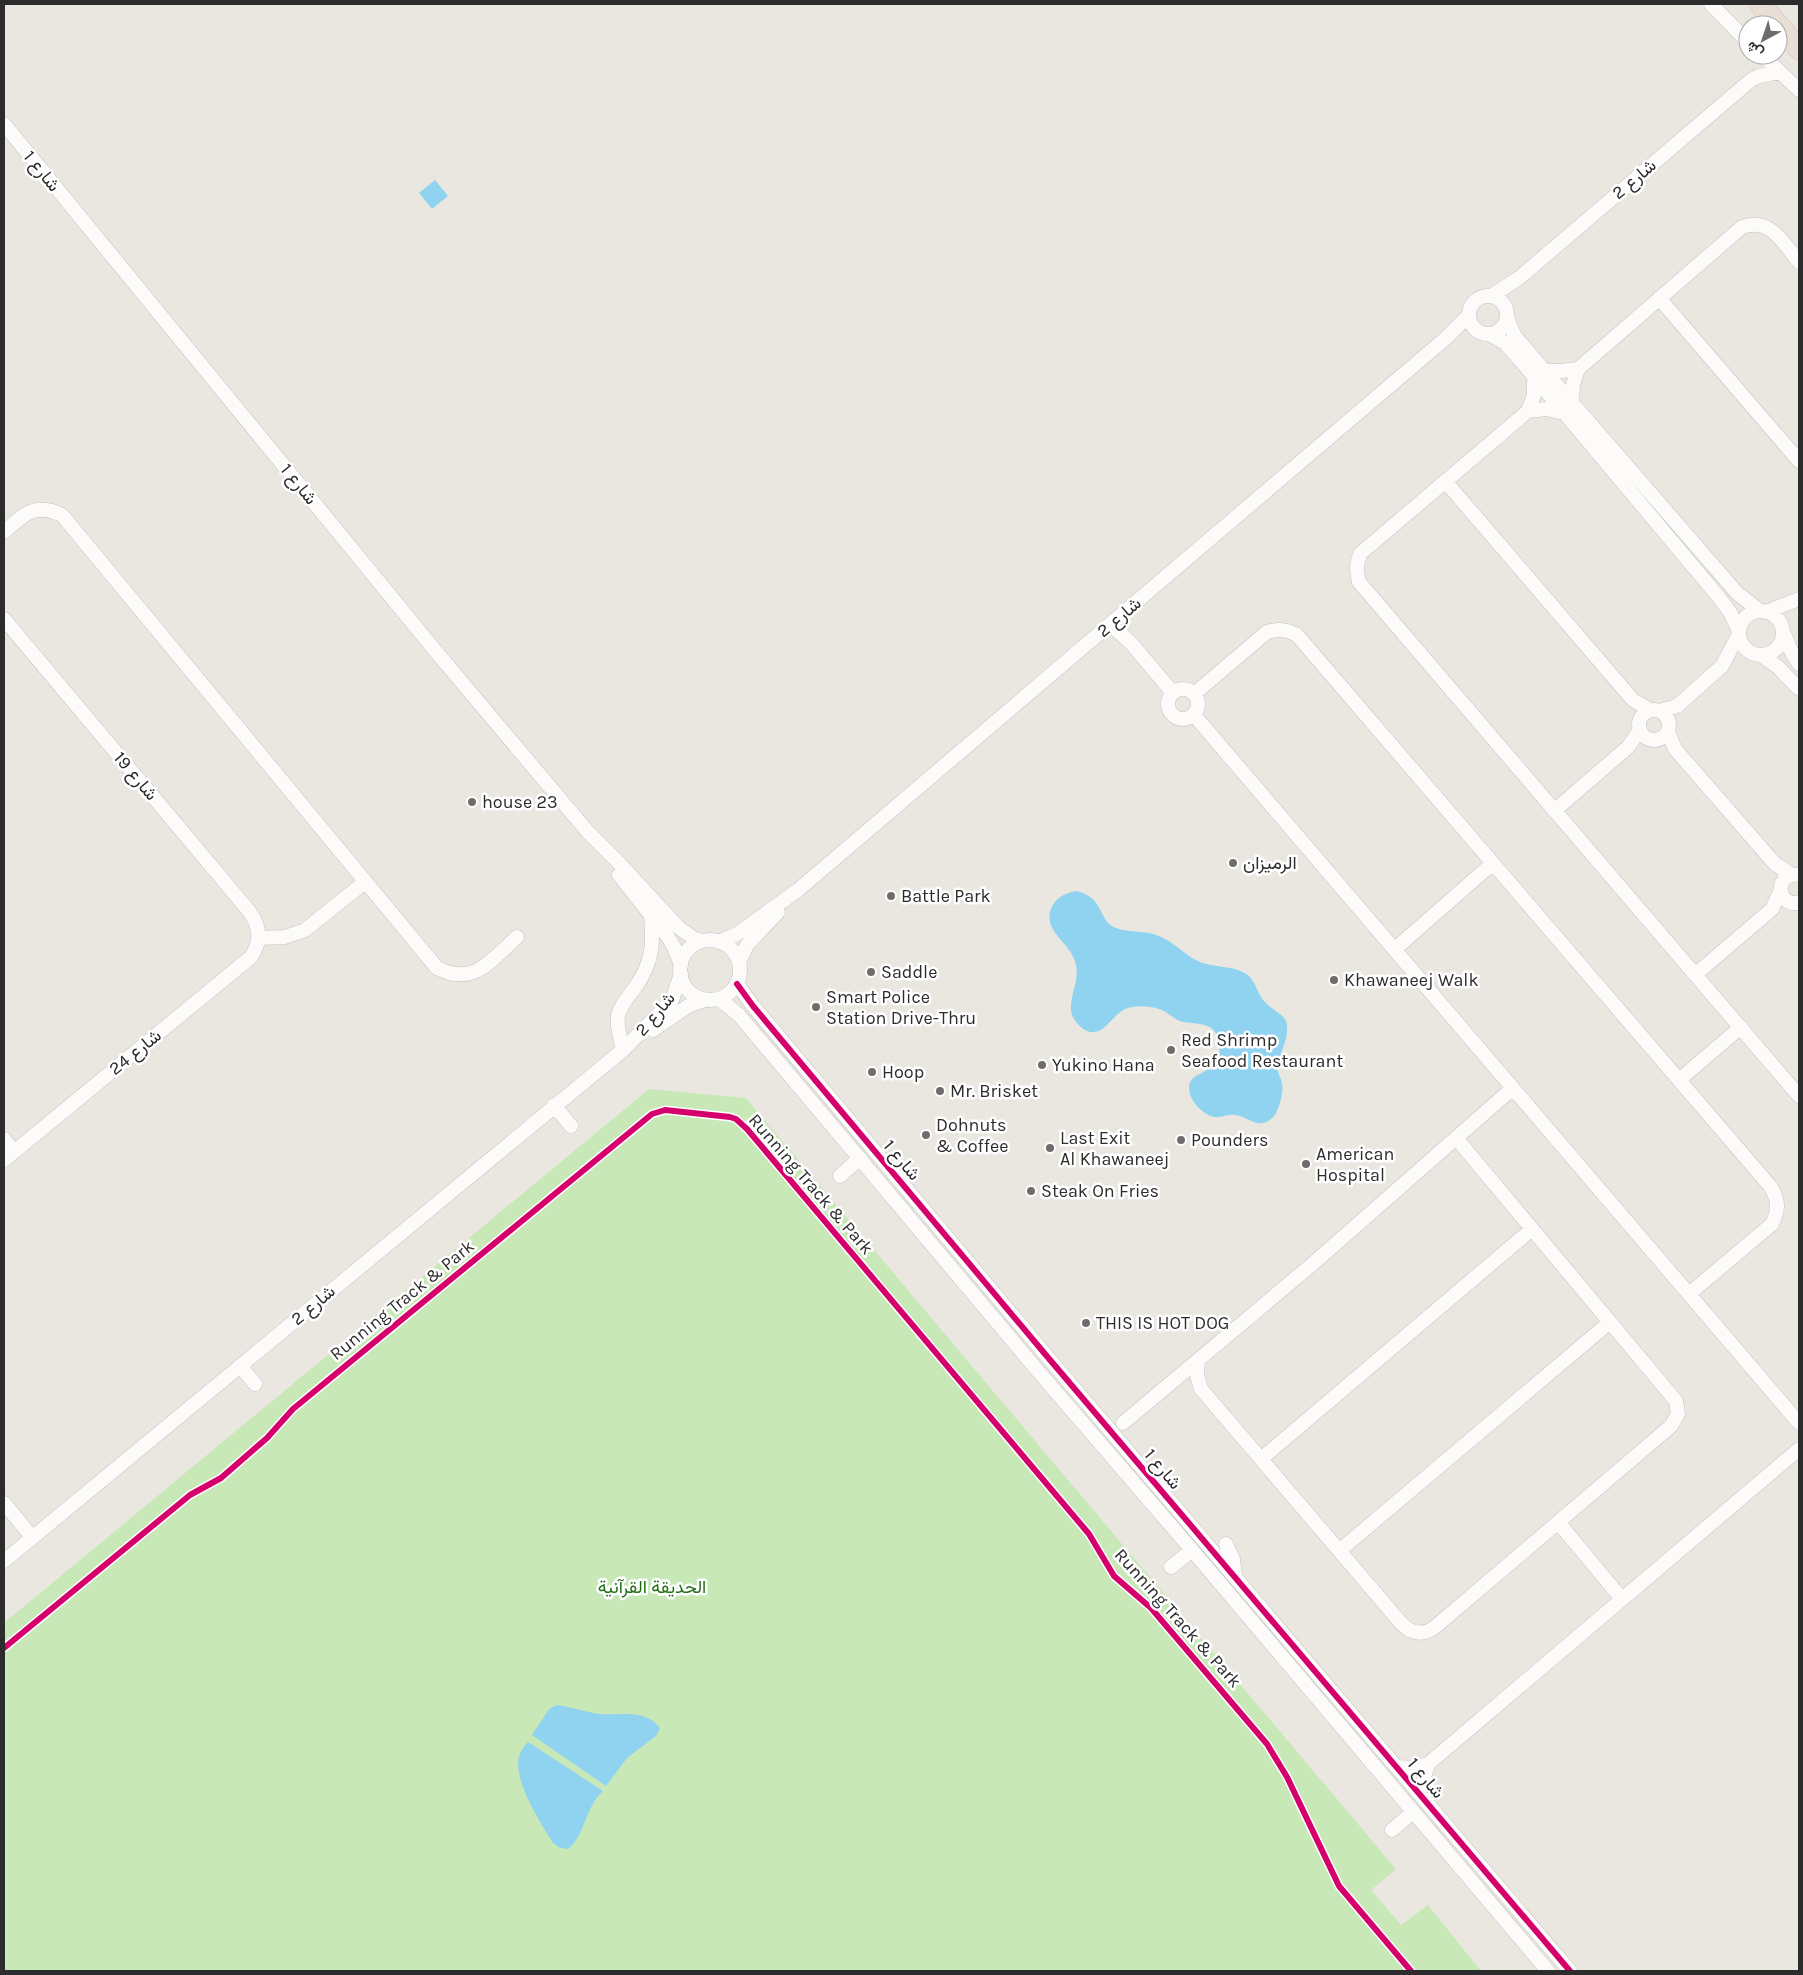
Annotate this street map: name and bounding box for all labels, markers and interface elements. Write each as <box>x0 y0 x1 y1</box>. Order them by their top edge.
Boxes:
north arrow <box>1738 15 1788 65</box>
text: ش <box>1743 38 1767 61</box>
street label: شارع 1 <box>18 146 65 197</box>
street label: شارع 2 <box>1607 154 1661 205</box>
street label: شارع 1 <box>275 459 322 510</box>
street label: شارع 2 <box>1092 592 1146 643</box>
street label: شارع 19 <box>109 747 163 805</box>
place label: house 23 <box>482 791 558 813</box>
marker: house 23 <box>466 796 478 808</box>
place label: الرميزان <box>1243 852 1297 874</box>
marker: الرميزان <box>1227 857 1239 869</box>
place label: Battle Park <box>901 885 991 907</box>
marker: Battle Park <box>885 890 897 902</box>
place label: Saddle <box>881 961 937 983</box>
marker: Saddle <box>865 966 877 978</box>
place label: Khawaneej Walk <box>1344 969 1479 991</box>
marker: Khawaneej Walk <box>1328 974 1340 986</box>
place label: Smart Police Station Drive-Thru <box>826 986 976 1029</box>
street label: شارع 2 <box>630 987 681 1041</box>
marker: Smart Police Station Drive-Thru <box>810 1001 822 1013</box>
street label: شارع 24 <box>104 1024 166 1081</box>
place label: Red Shrimp Seafood Restaurant <box>1181 1029 1343 1072</box>
marker: Red Shrimp Seafood Restaurant <box>1165 1044 1177 1056</box>
place label: Yukino Hana <box>1052 1054 1155 1076</box>
marker: Yukino Hana <box>1036 1059 1048 1071</box>
place label: Hoop <box>882 1061 924 1083</box>
marker: Hoop <box>866 1066 878 1078</box>
place label: Mr. Brisket <box>950 1080 1038 1102</box>
marker: Mr. Brisket <box>934 1085 946 1097</box>
street label: Running Track & Park <box>744 1109 878 1259</box>
place label: Dohnuts & Coffee <box>936 1114 1008 1157</box>
place label: Last Exit Al Khawaneej <box>1060 1127 1169 1170</box>
marker: Dohnuts & Coffee <box>920 1129 932 1141</box>
place label: Pounders <box>1191 1129 1268 1151</box>
marker: Pounders <box>1175 1134 1187 1146</box>
street label: شارع 1 <box>878 1135 925 1186</box>
marker: Last Exit Al Khawaneej <box>1044 1142 1056 1154</box>
place label: American Hospital <box>1316 1143 1394 1186</box>
marker: American Hospital <box>1300 1158 1312 1170</box>
place label: Steak On Fries <box>1041 1180 1159 1202</box>
marker: Steak On Fries <box>1025 1185 1037 1197</box>
street label: Running Track & Park <box>325 1235 479 1365</box>
street label: شارع 2 <box>286 1280 340 1331</box>
place label: THIS IS HOT DOG <box>1096 1312 1229 1334</box>
marker: THIS IS HOT DOG <box>1080 1317 1092 1329</box>
street label: شارع 1 <box>1139 1444 1186 1495</box>
street label: Running Track & Park <box>1110 1544 1246 1692</box>
park label: الحديقة القرآنية <box>598 1576 706 1598</box>
street label: شارع 1 <box>1402 1753 1449 1804</box>

